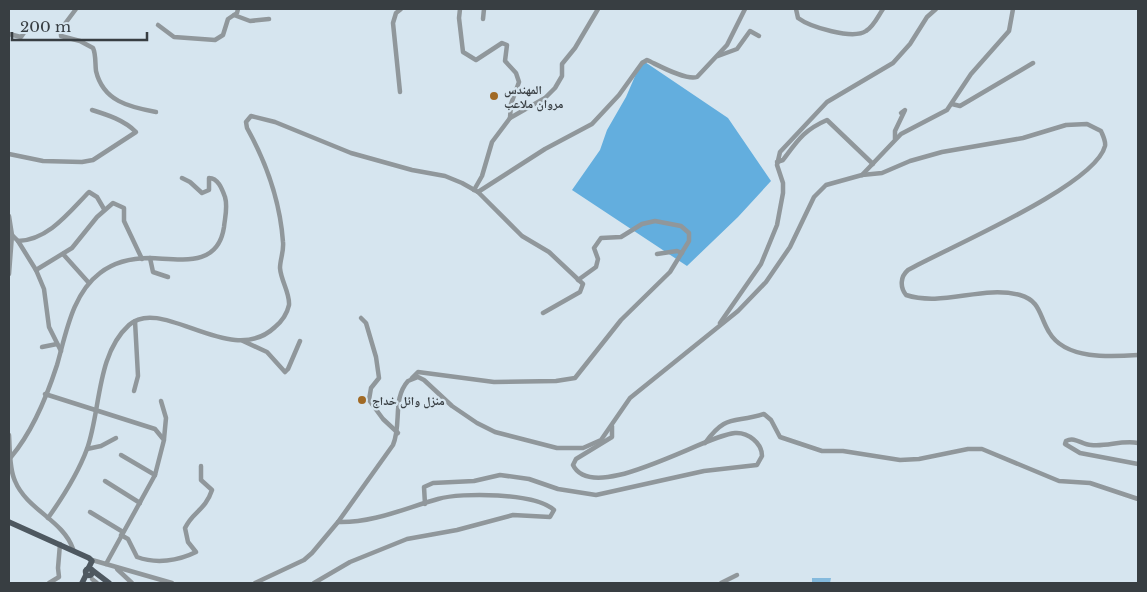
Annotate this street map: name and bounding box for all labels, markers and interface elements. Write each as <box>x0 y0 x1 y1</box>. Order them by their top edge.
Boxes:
scale bar <box>12 10 148 42</box>
text: 200 m <box>20 17 71 36</box>
place label: المهندس مروان ملاعب <box>504 82 564 112</box>
marker: المهندس مروان ملاعب <box>488 90 500 102</box>
place label: منزل وائل خداج <box>372 393 445 409</box>
marker: منزل وائل خداج <box>356 394 368 406</box>

